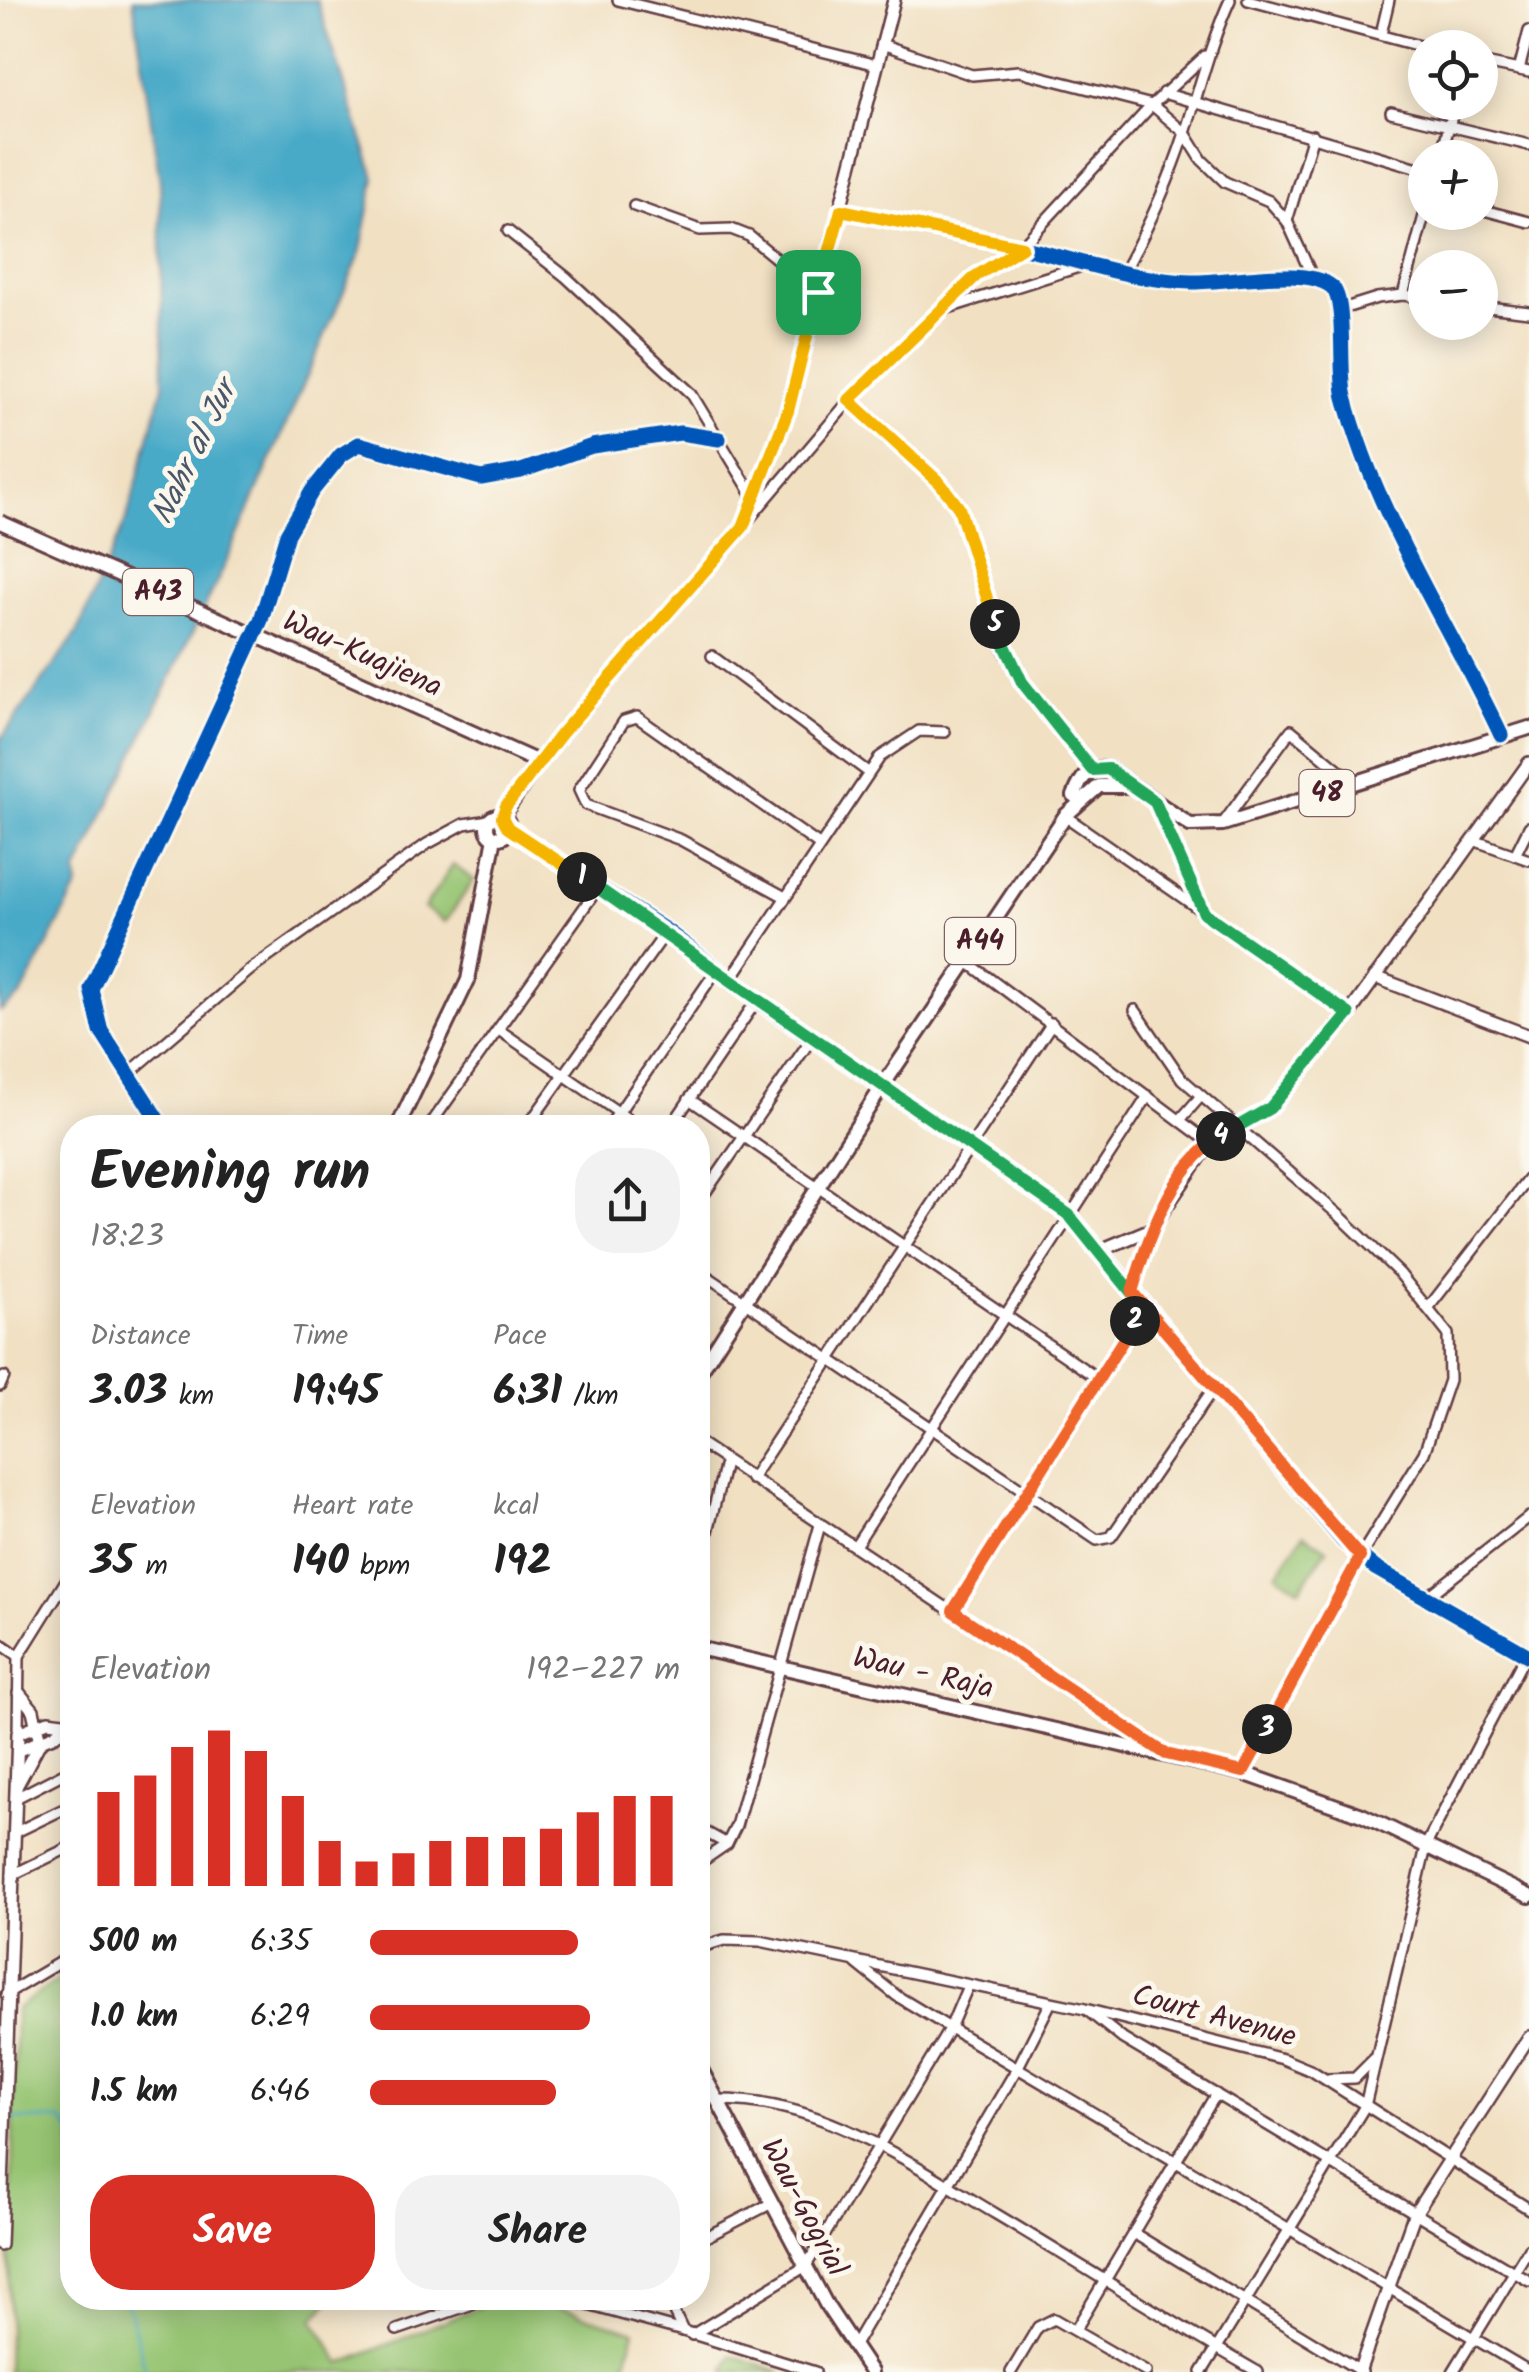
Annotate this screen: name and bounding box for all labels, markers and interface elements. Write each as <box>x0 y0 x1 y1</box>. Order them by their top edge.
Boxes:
map controls <box>1408 30 1498 340</box>
button: locate <box>1408 30 1498 120</box>
button: + <box>1408 140 1498 230</box>
pin <box>776 250 861 335</box>
button: − <box>1408 250 1498 340</box>
icon: arrive <box>791 265 846 320</box>
water label: Nahr al Jur <box>138 367 254 533</box>
road number: A43 <box>123 569 193 615</box>
street label: Wau-Kuajiena <box>274 598 450 712</box>
pin: 5 <box>970 599 1020 649</box>
text: 5 <box>988 601 1002 646</box>
road number: 48 <box>1300 770 1354 816</box>
pin: 1 <box>557 852 607 902</box>
text: 1 <box>578 854 586 899</box>
road number: A44 <box>945 918 1015 964</box>
pin: 4 <box>1196 1111 1246 1161</box>
text: 4 <box>1213 1113 1229 1158</box>
text: Evening run <box>90 1131 370 1218</box>
button: share <box>575 1148 680 1253</box>
text: 18:23 <box>90 1212 164 1263</box>
pin: 2 <box>1110 1296 1160 1346</box>
text: 2 <box>1127 1298 1143 1343</box>
text: Distance <box>90 1314 191 1359</box>
text: Time <box>292 1314 348 1359</box>
text: Pace <box>493 1314 547 1359</box>
text: 3.03 <box>90 1359 167 1426</box>
text: 19:45 <box>292 1359 380 1426</box>
text: 6:31 <box>493 1359 562 1426</box>
text: km <box>167 1374 214 1419</box>
text: /km <box>562 1374 619 1419</box>
text: Elevation <box>90 1484 196 1529</box>
text: Heart rate <box>292 1484 413 1529</box>
text: kcal <box>493 1484 539 1529</box>
text: 35 <box>90 1529 134 1596</box>
text: 140 <box>292 1529 349 1596</box>
text: 192 <box>493 1529 552 1596</box>
text: m <box>134 1544 168 1589</box>
text: bpm <box>349 1544 410 1589</box>
street label: Wau - Raja <box>848 1635 998 1713</box>
text: Elevation <box>90 1645 211 1696</box>
text: 192–227 m <box>526 1645 680 1696</box>
pin: 3 <box>1242 1704 1292 1754</box>
text: 3 <box>1259 1706 1275 1751</box>
text: 500 m <box>90 1917 178 1968</box>
text: 6:35 <box>250 1917 311 1968</box>
street label: Court Avenue <box>1127 1972 1301 2062</box>
text: 1.0 km <box>90 1992 178 2043</box>
text: 6:29 <box>250 1992 310 2043</box>
text: 1.5 km <box>90 2067 178 2118</box>
text: 6:46 <box>250 2067 311 2118</box>
street label: Wau-Gogrial <box>747 2130 859 2286</box>
button: Save <box>90 2175 375 2290</box>
button: Share <box>395 2175 680 2290</box>

